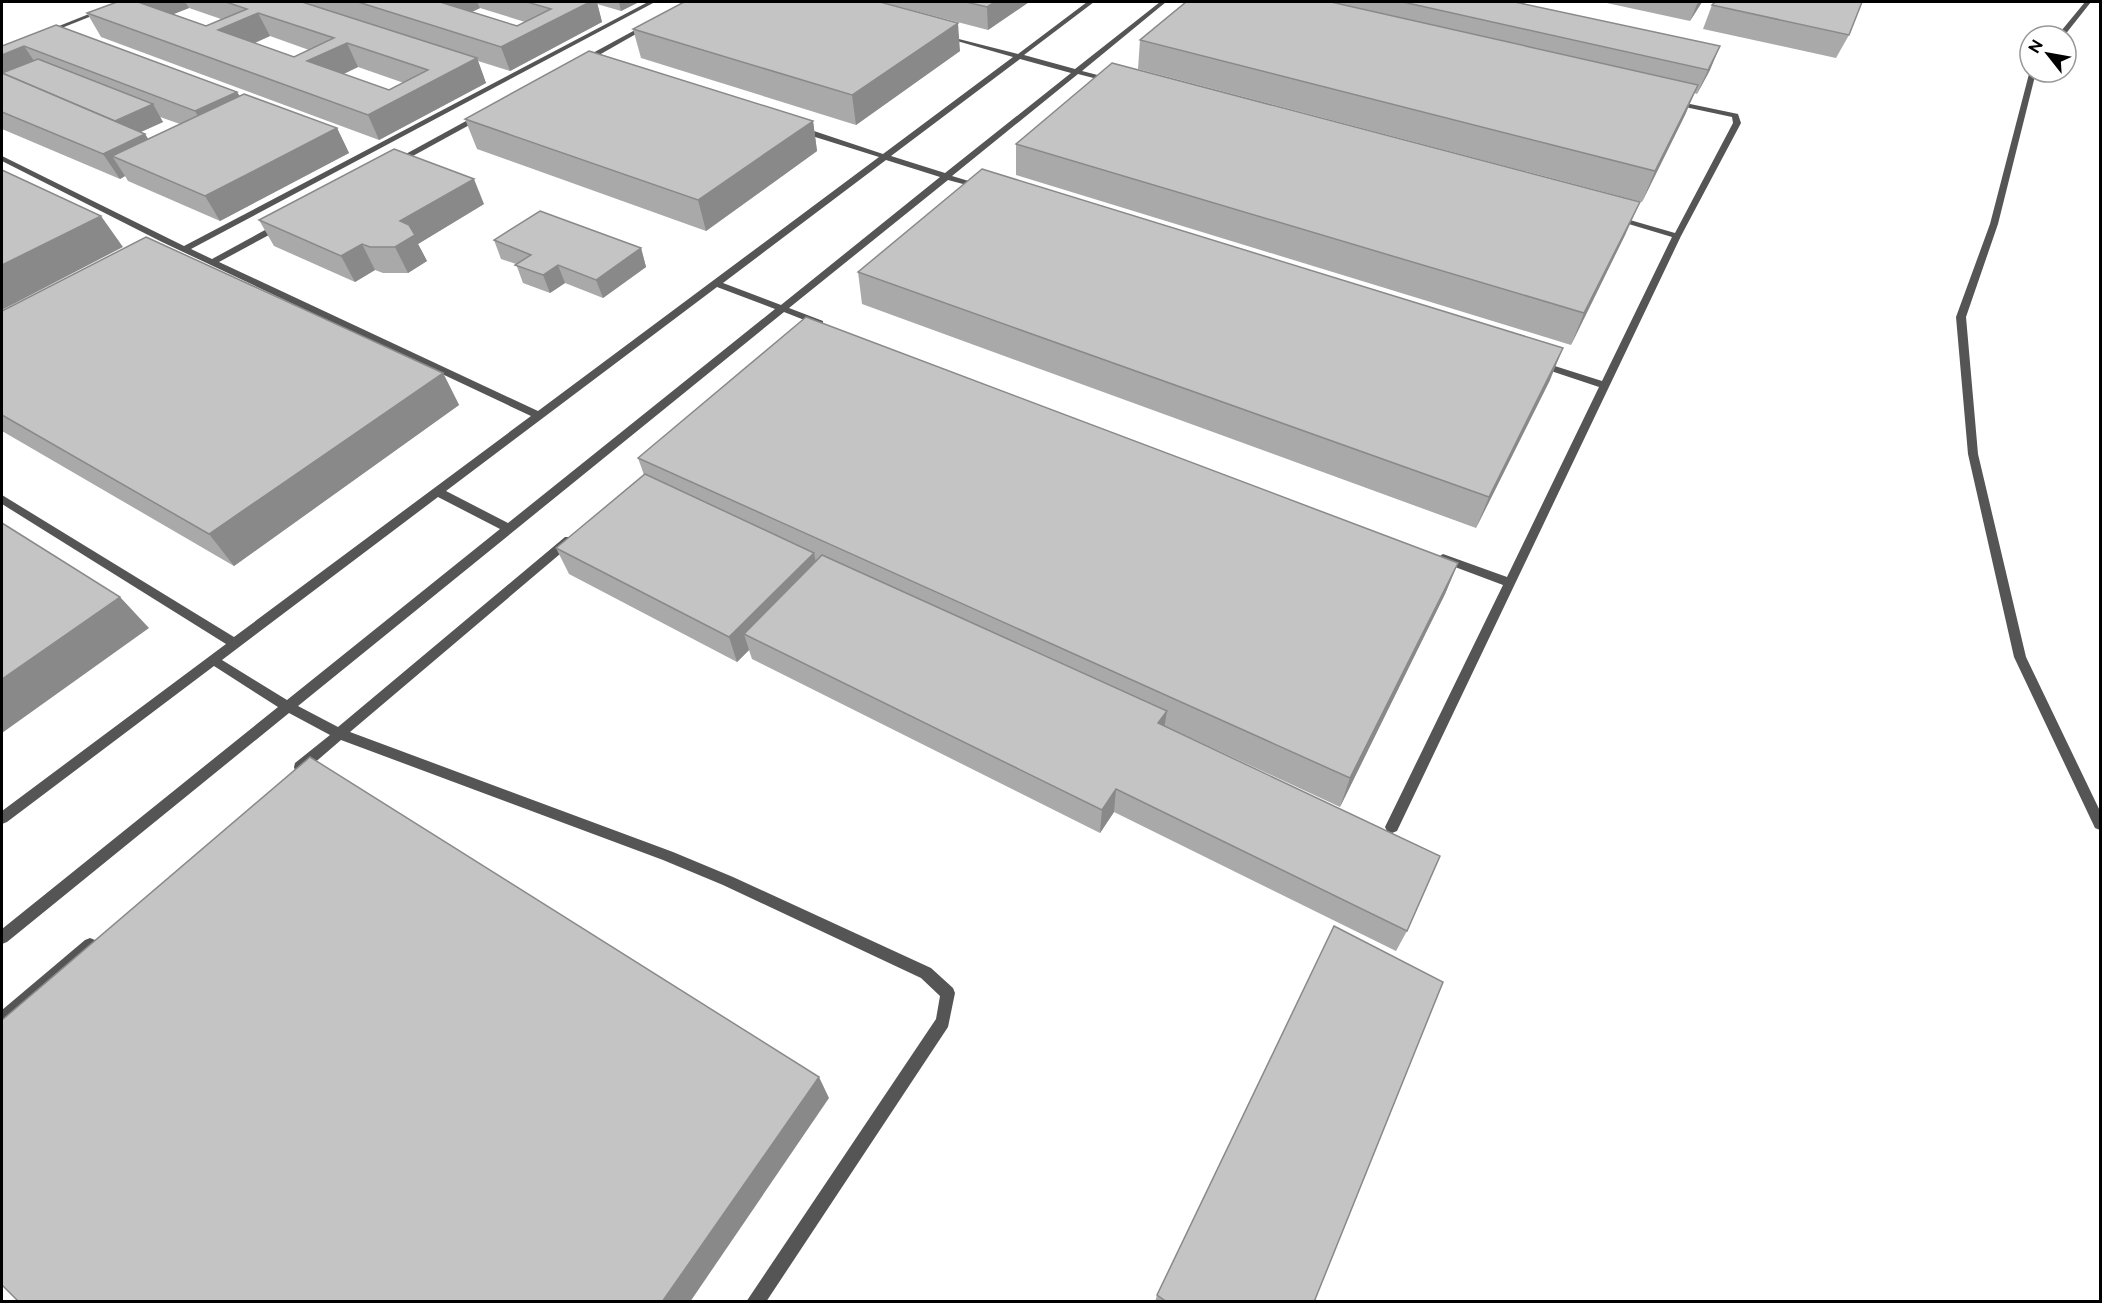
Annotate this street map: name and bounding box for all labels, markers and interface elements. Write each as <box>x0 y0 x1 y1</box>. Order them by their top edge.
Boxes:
north arrow <box>2018 24 2078 84</box>
text: N <box>2024 36 2047 57</box>

